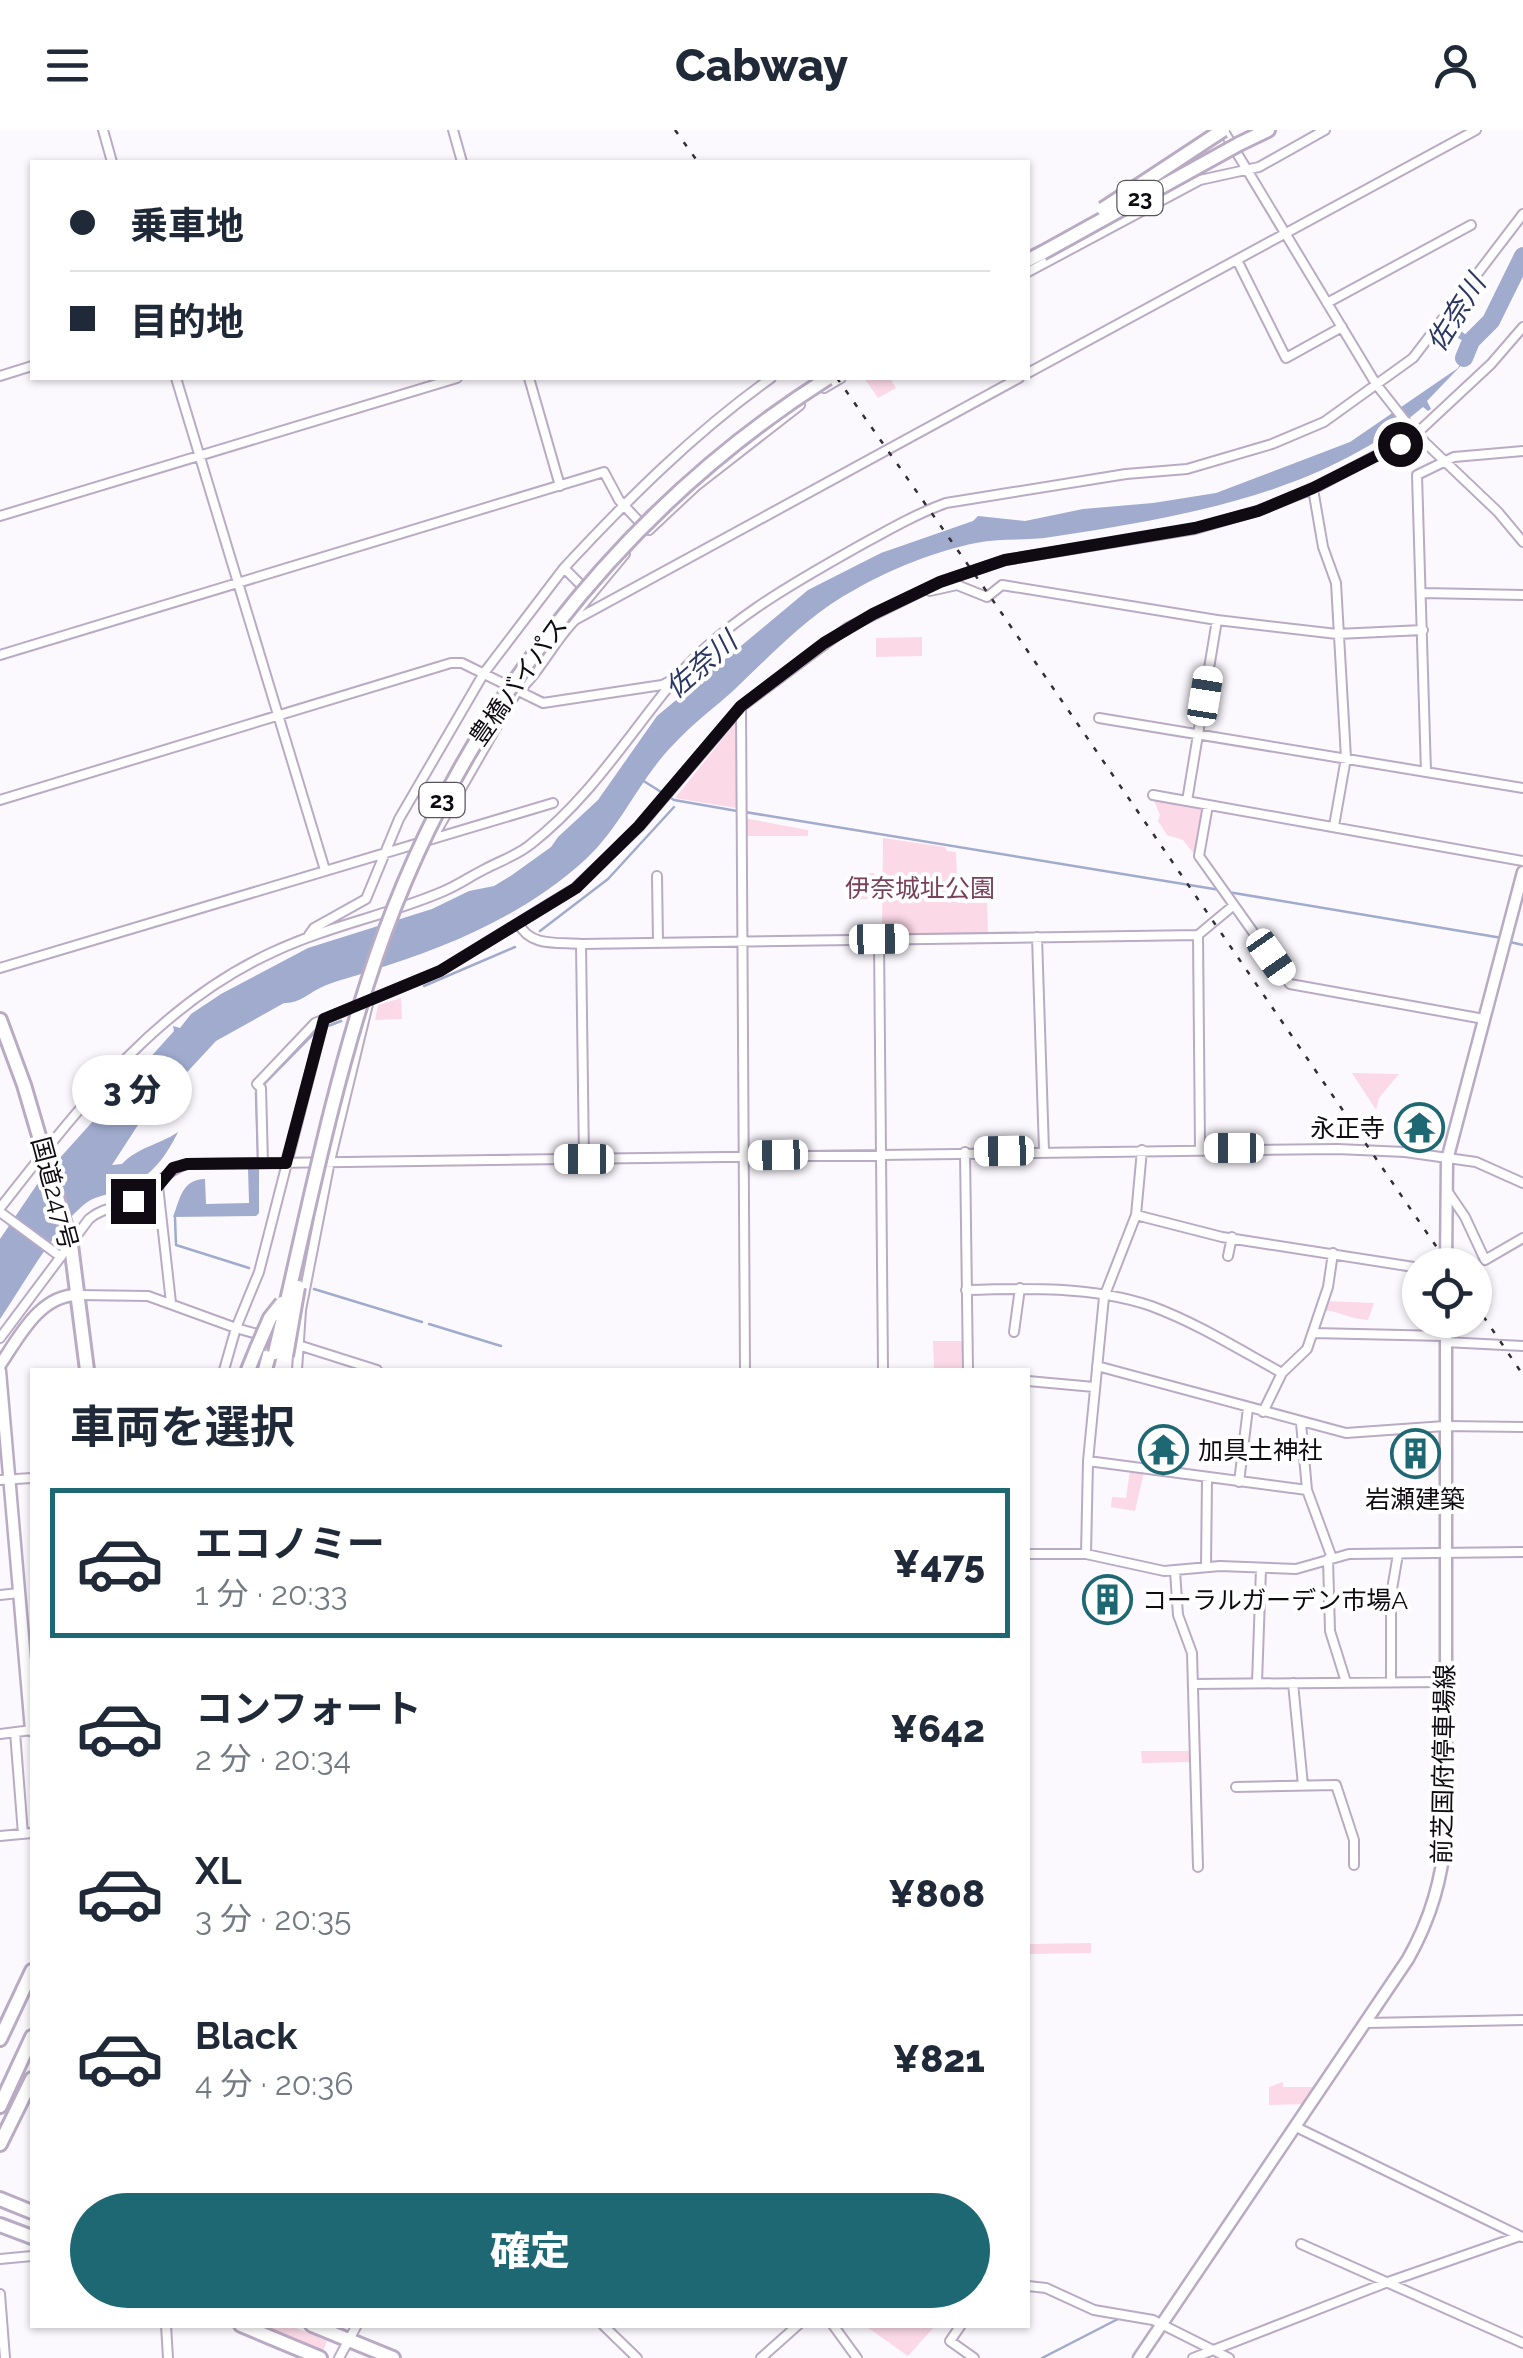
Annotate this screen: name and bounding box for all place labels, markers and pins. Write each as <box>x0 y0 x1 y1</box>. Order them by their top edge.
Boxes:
temple icon: 永正寺 <box>1394 1102 1446 1154</box>
place label: 永正寺 <box>1310 1113 1385 1143</box>
temple icon: 加具土神社 <box>1137 1424 1189 1476</box>
building icon: 岩瀬建築 <box>1389 1427 1441 1479</box>
place label: 加具土神社 <box>1198 1435 1323 1465</box>
place label: 岩瀬建築 <box>1365 1484 1465 1514</box>
building icon: コーラルガーデン市場A <box>1081 1574 1133 1626</box>
place label: コーラルガーデン市場A <box>1142 1585 1408 1615</box>

